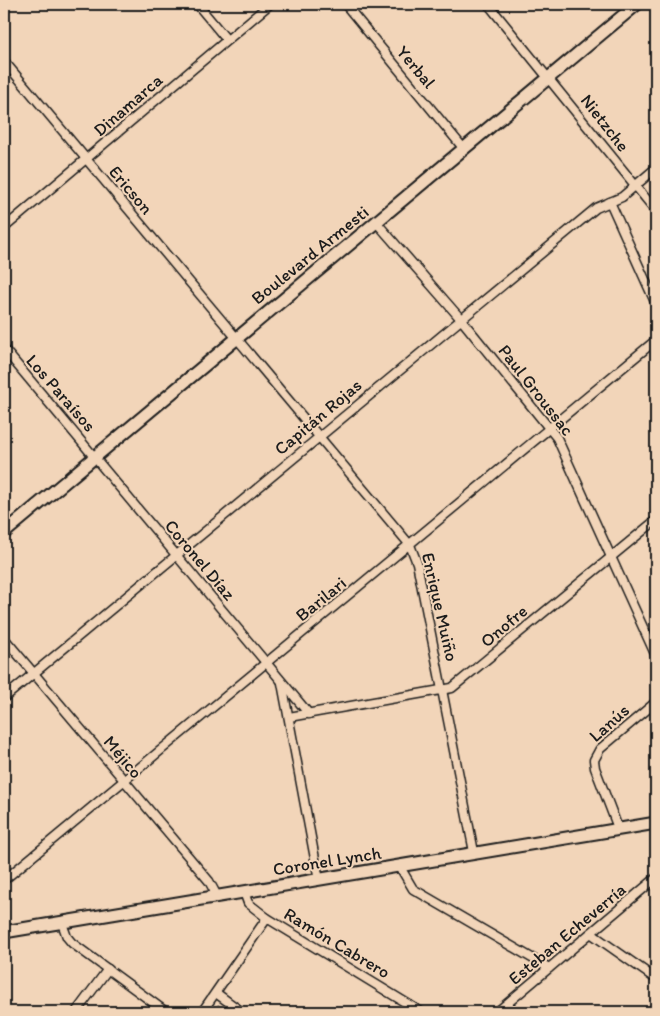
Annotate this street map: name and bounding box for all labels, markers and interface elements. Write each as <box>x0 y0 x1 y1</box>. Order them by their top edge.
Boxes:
street label: Yerbal <box>392 41 440 93</box>
street label: Dinamarca <box>89 69 168 141</box>
street label: Nietzche <box>576 90 634 156</box>
street label: Ericson <box>104 161 158 219</box>
street label: Boulevard Armesti <box>247 201 373 309</box>
street label: Paul Groussac <box>494 340 578 440</box>
street label: Los Paraísos <box>21 350 101 436</box>
street label: Capitán Rojas <box>270 374 366 460</box>
street label: Coronel Díaz <box>160 515 241 605</box>
street label: Enrique Muiño <box>417 550 463 664</box>
street label: Barilari <box>291 572 351 626</box>
street label: Onofre <box>476 600 532 652</box>
street label: Lanús <box>584 699 634 747</box>
street label: Méjico <box>99 731 147 783</box>
street label: Coronel Lynch <box>271 842 383 880</box>
street label: Esteban Echeverría <box>504 878 630 989</box>
street label: Ramón Cabrero <box>280 903 394 983</box>

